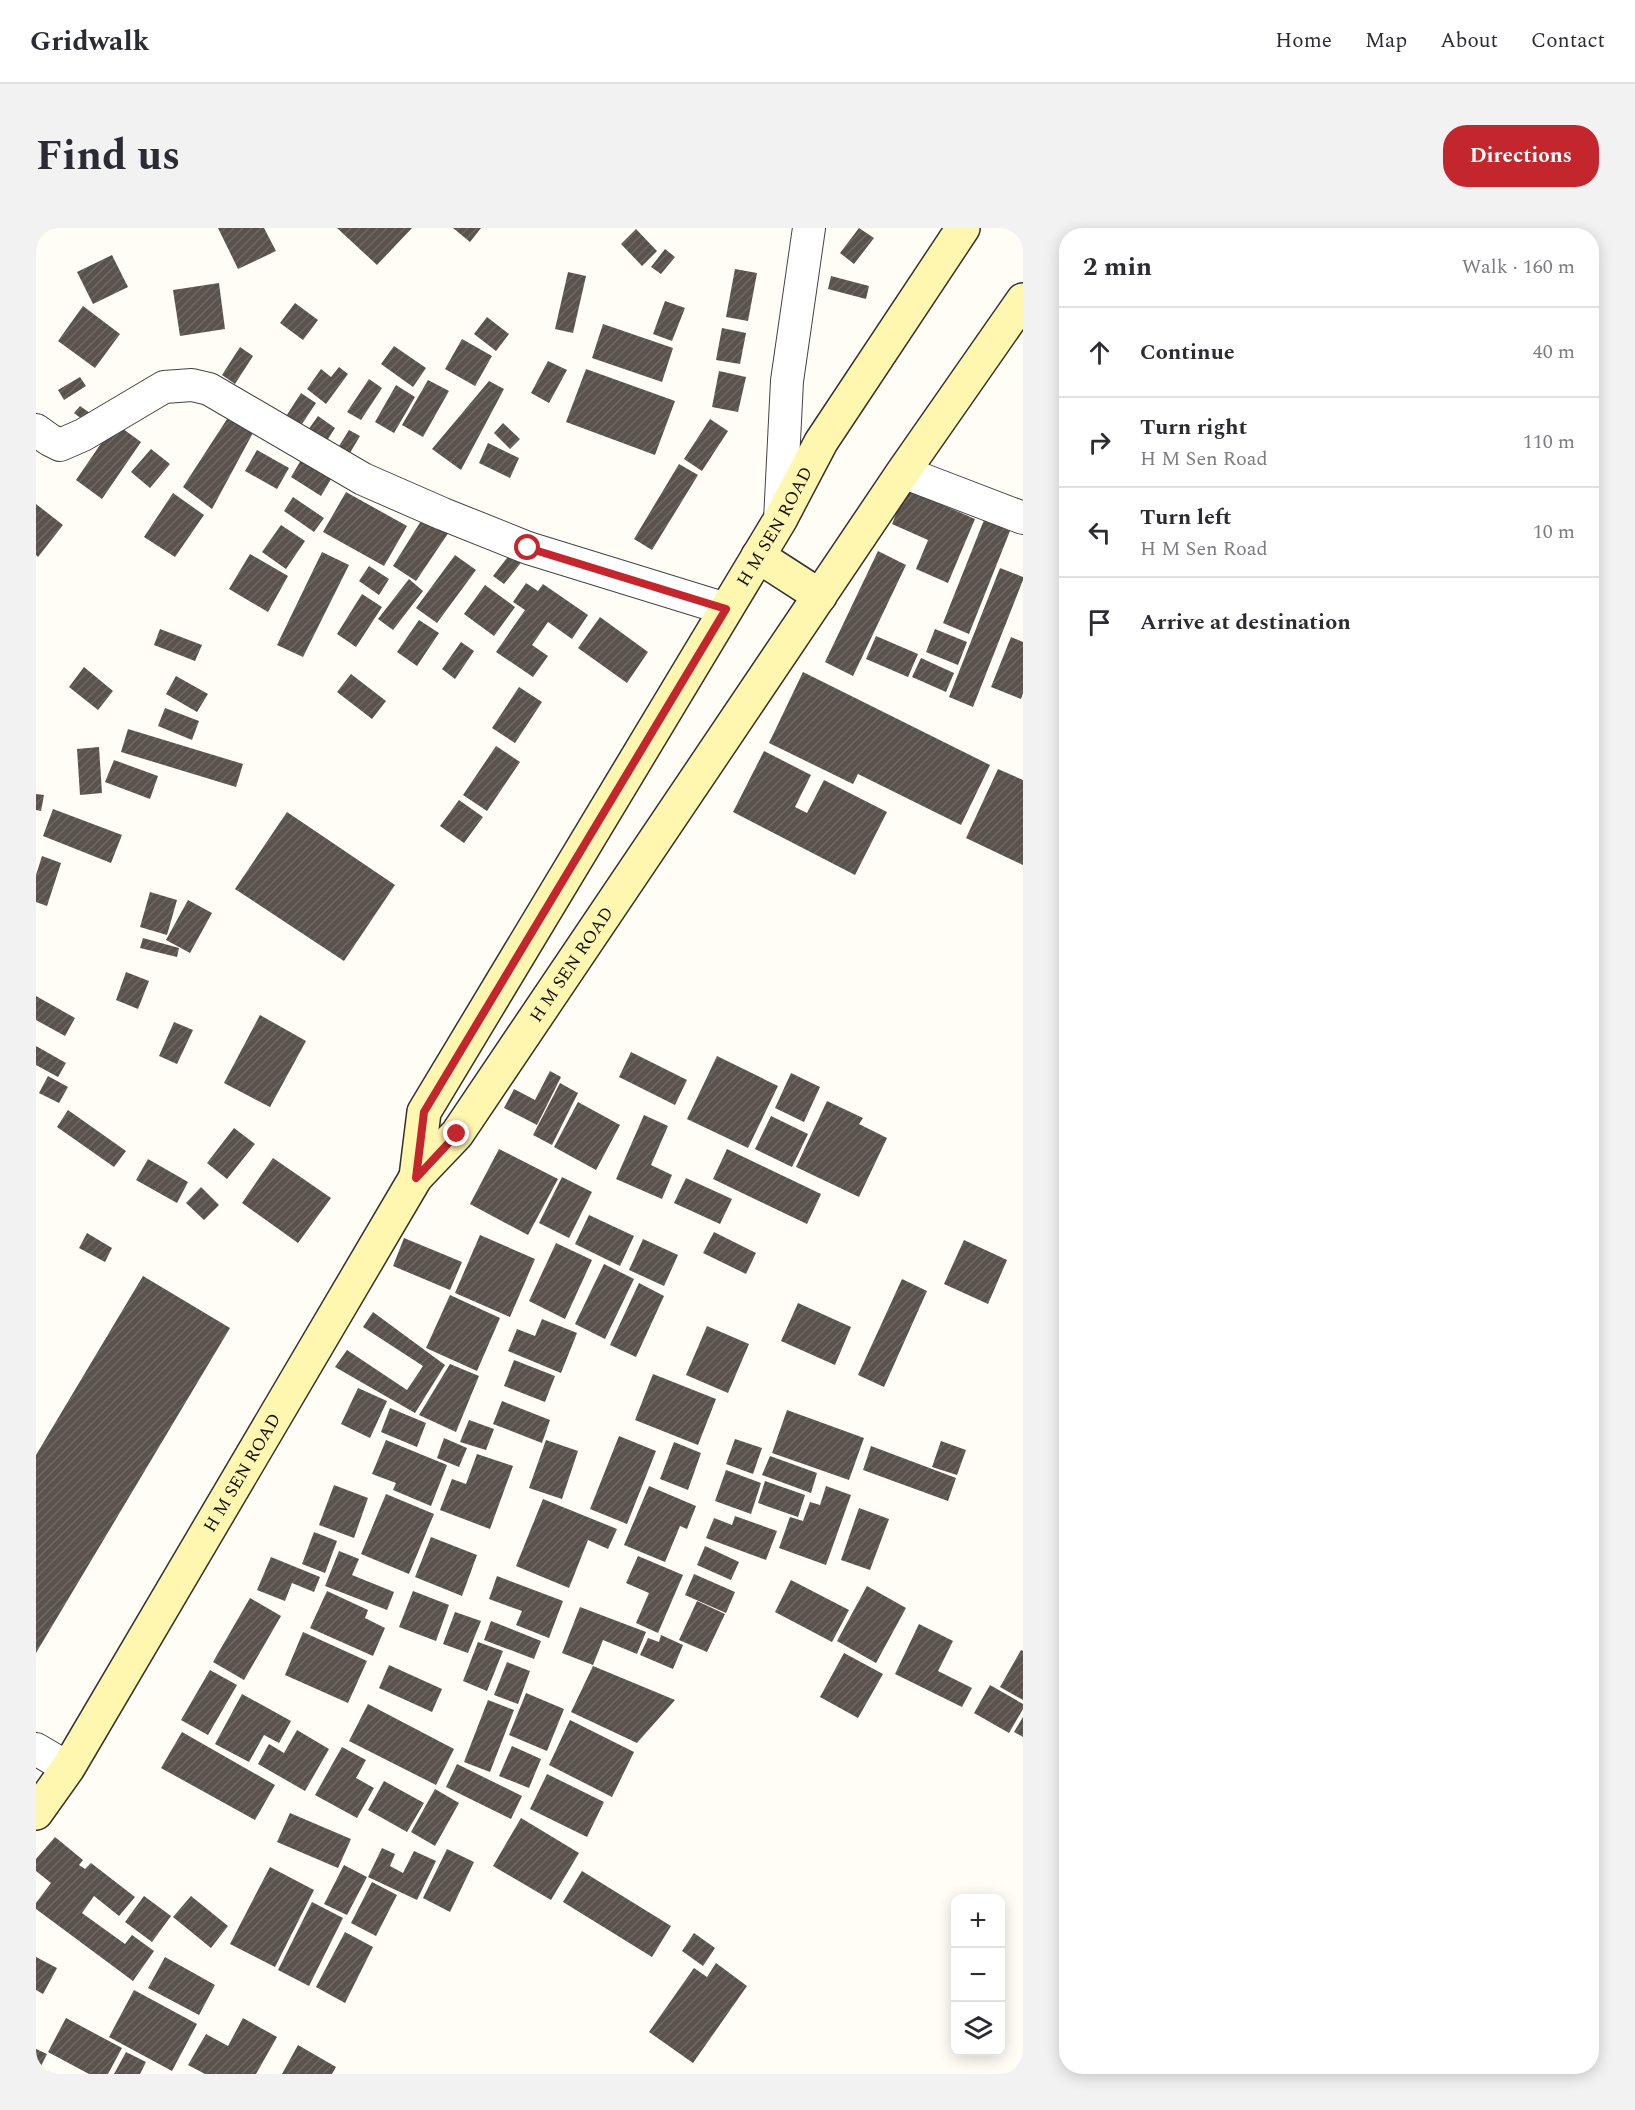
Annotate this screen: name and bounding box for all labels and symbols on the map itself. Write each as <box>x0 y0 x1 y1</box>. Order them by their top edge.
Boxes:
street label: H M SEN ROAD <box>730 462 820 592</box>
route start <box>514 534 540 560</box>
street label: H M SEN ROAD <box>523 901 620 1028</box>
route end <box>443 1120 469 1146</box>
street label: H M SEN ROAD <box>197 1408 288 1538</box>

